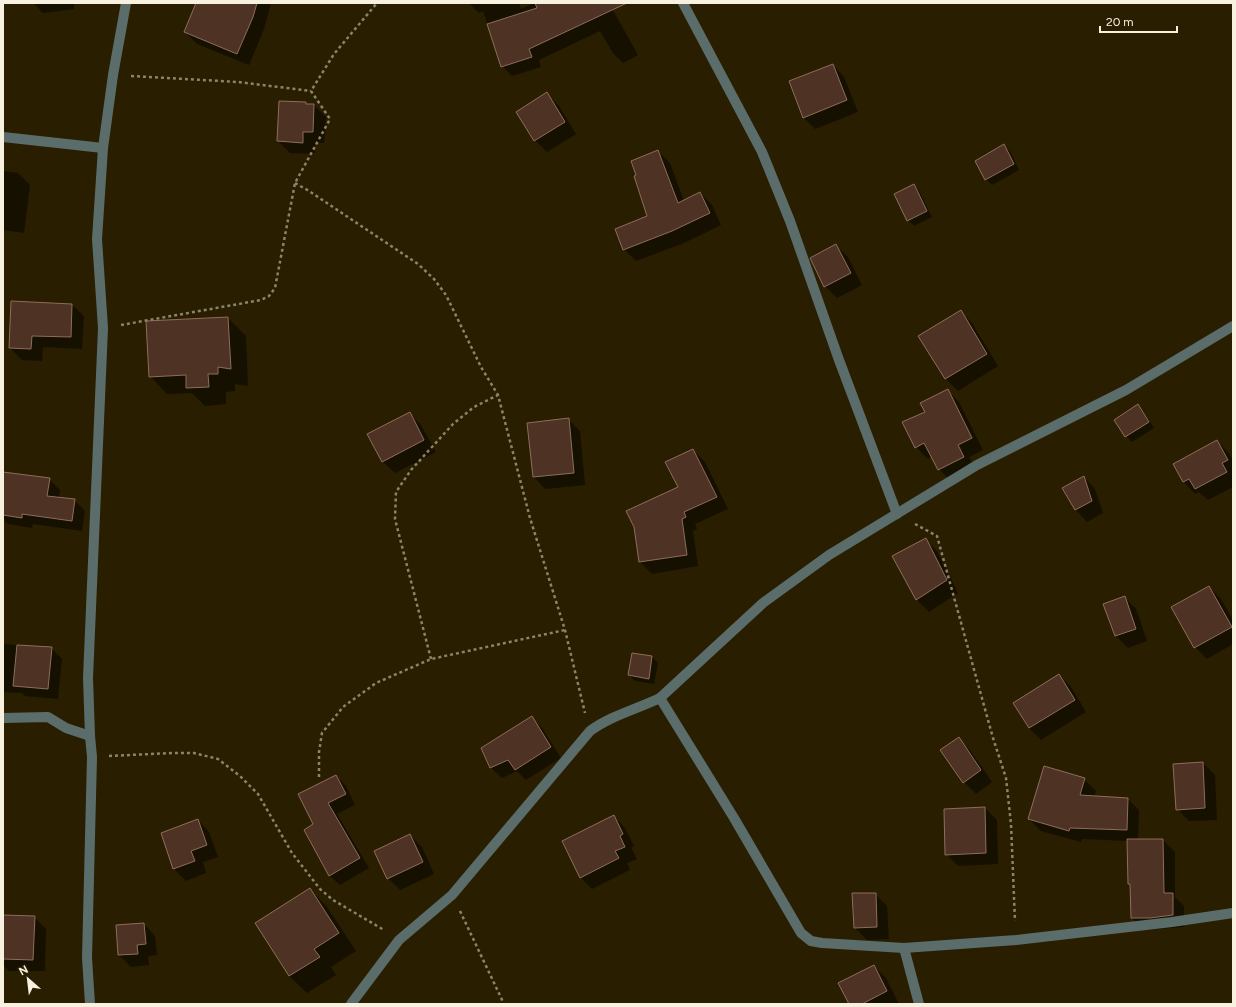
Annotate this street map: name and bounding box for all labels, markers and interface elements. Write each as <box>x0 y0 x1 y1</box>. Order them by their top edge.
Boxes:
scale bar <box>1100 8 1177 34</box>
text: 20 m <box>1106 15 1134 29</box>
north arrow <box>8 959 48 999</box>
text: N <box>17 963 30 978</box>

